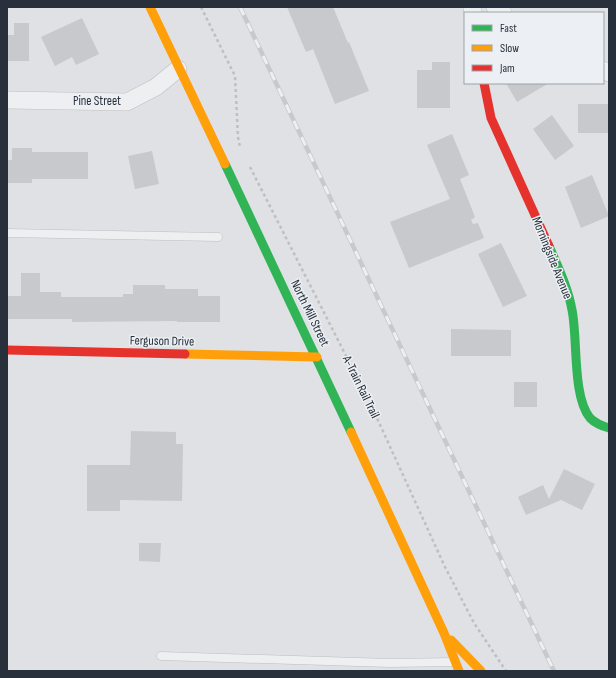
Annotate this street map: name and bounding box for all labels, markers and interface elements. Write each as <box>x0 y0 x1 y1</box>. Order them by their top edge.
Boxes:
legend <box>464 12 604 84</box>
text: Fast <box>500 21 517 36</box>
text: Slow <box>500 41 519 56</box>
text: Jam <box>499 61 515 76</box>
street label: Pine Street <box>73 93 121 109</box>
street label: Morningside Avenue <box>528 215 576 301</box>
street label: North Mill Street <box>287 277 333 349</box>
street label: Ferguson Drive <box>130 332 194 350</box>
street label: A-Train Rail Trail <box>339 352 383 421</box>

